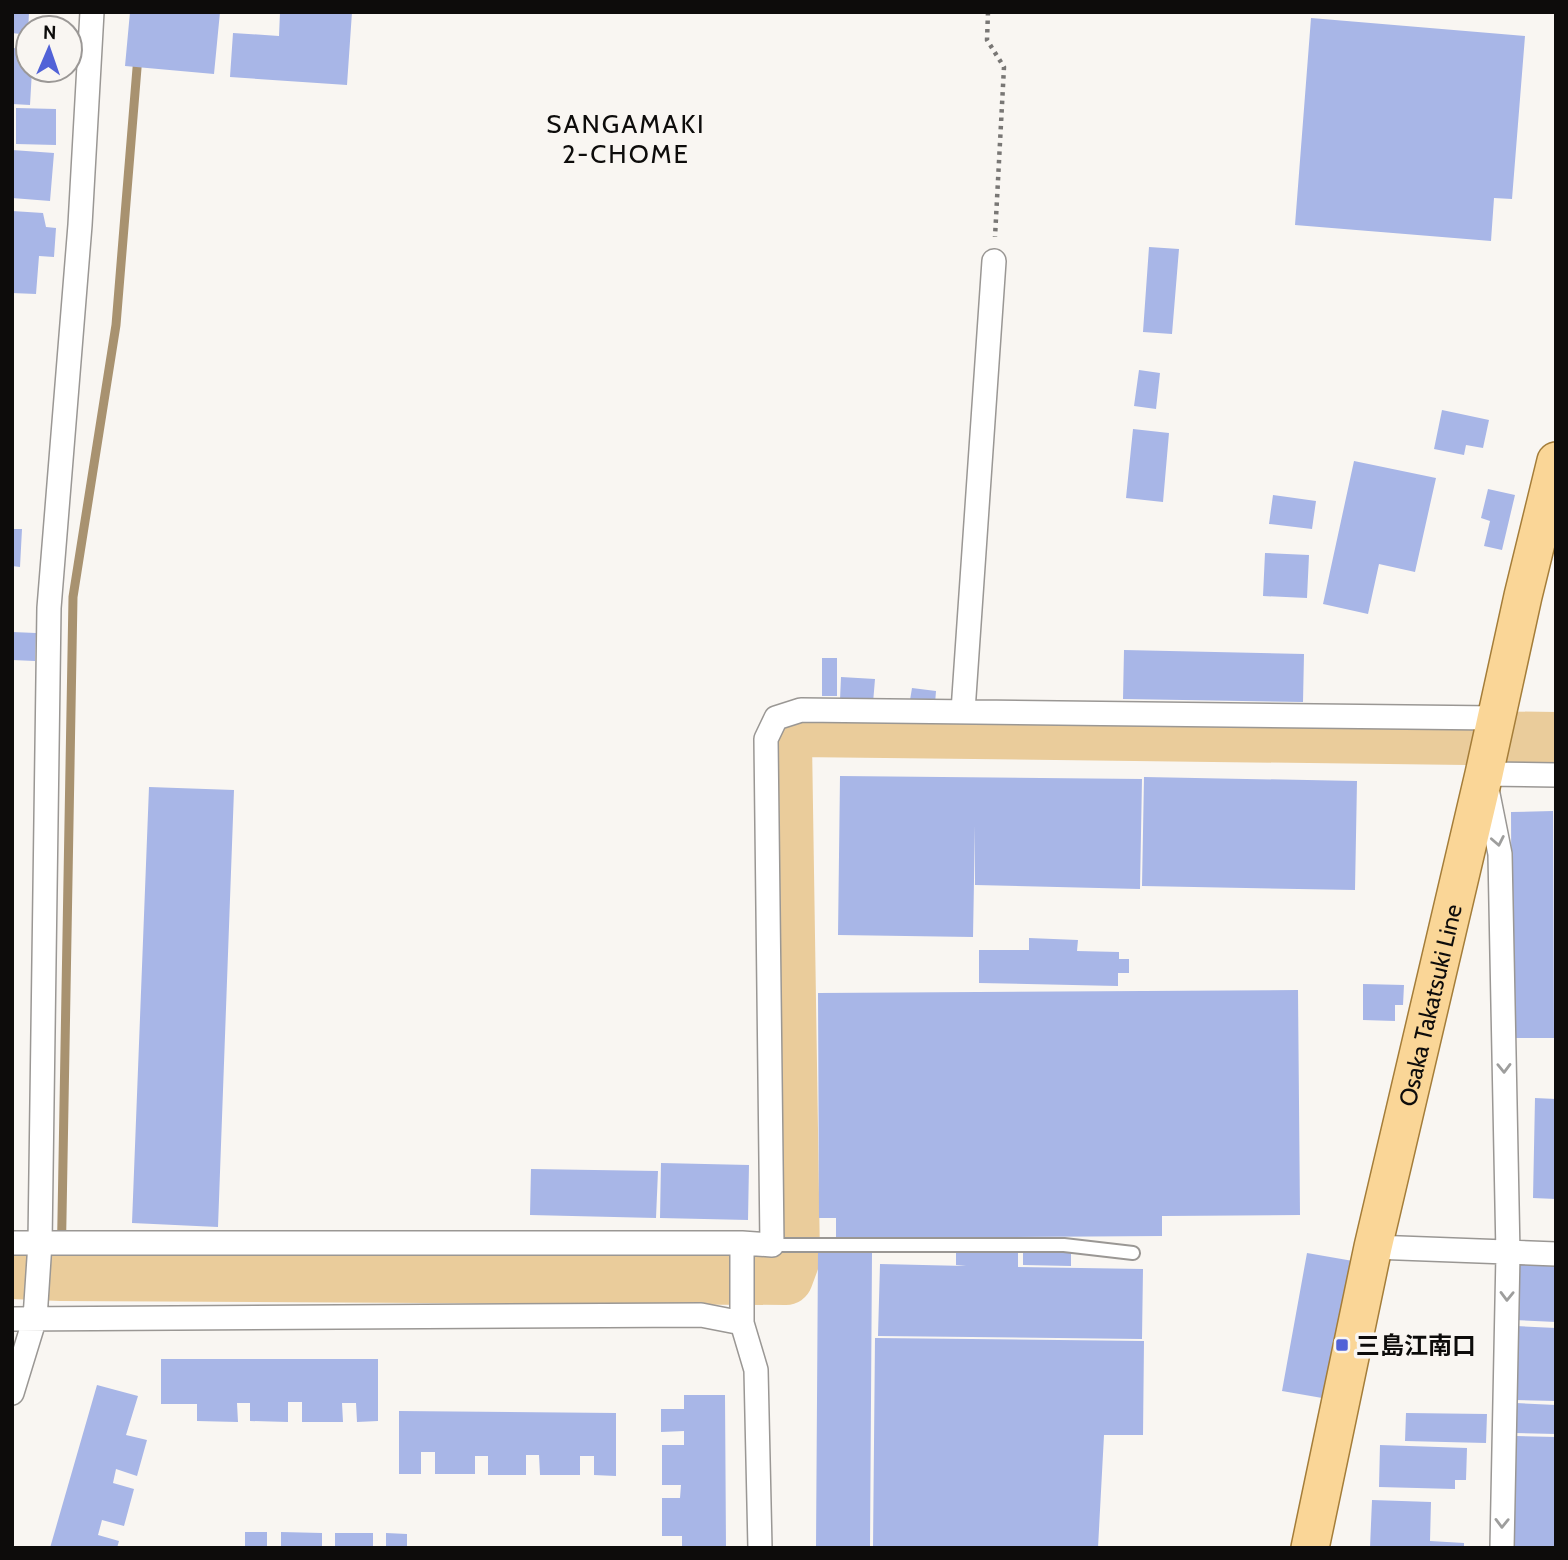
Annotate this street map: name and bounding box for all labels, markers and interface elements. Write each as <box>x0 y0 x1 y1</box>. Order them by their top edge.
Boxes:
north arrow <box>14 14 84 84</box>
text: N <box>42 21 57 44</box>
district label: SANGAMAKI 2-CHOME <box>546 108 706 170</box>
one-way arrow <box>1489 835 1504 847</box>
street label: Osaka Takatsuki Line <box>1392 901 1468 1109</box>
one-way arrow <box>1497 1063 1512 1074</box>
one-way arrow <box>1499 1291 1515 1301</box>
place label: 三島江南口 <box>1356 1331 1476 1360</box>
marker: 三島江南口 <box>1334 1337 1350 1353</box>
one-way arrow <box>1495 1518 1510 1529</box>

